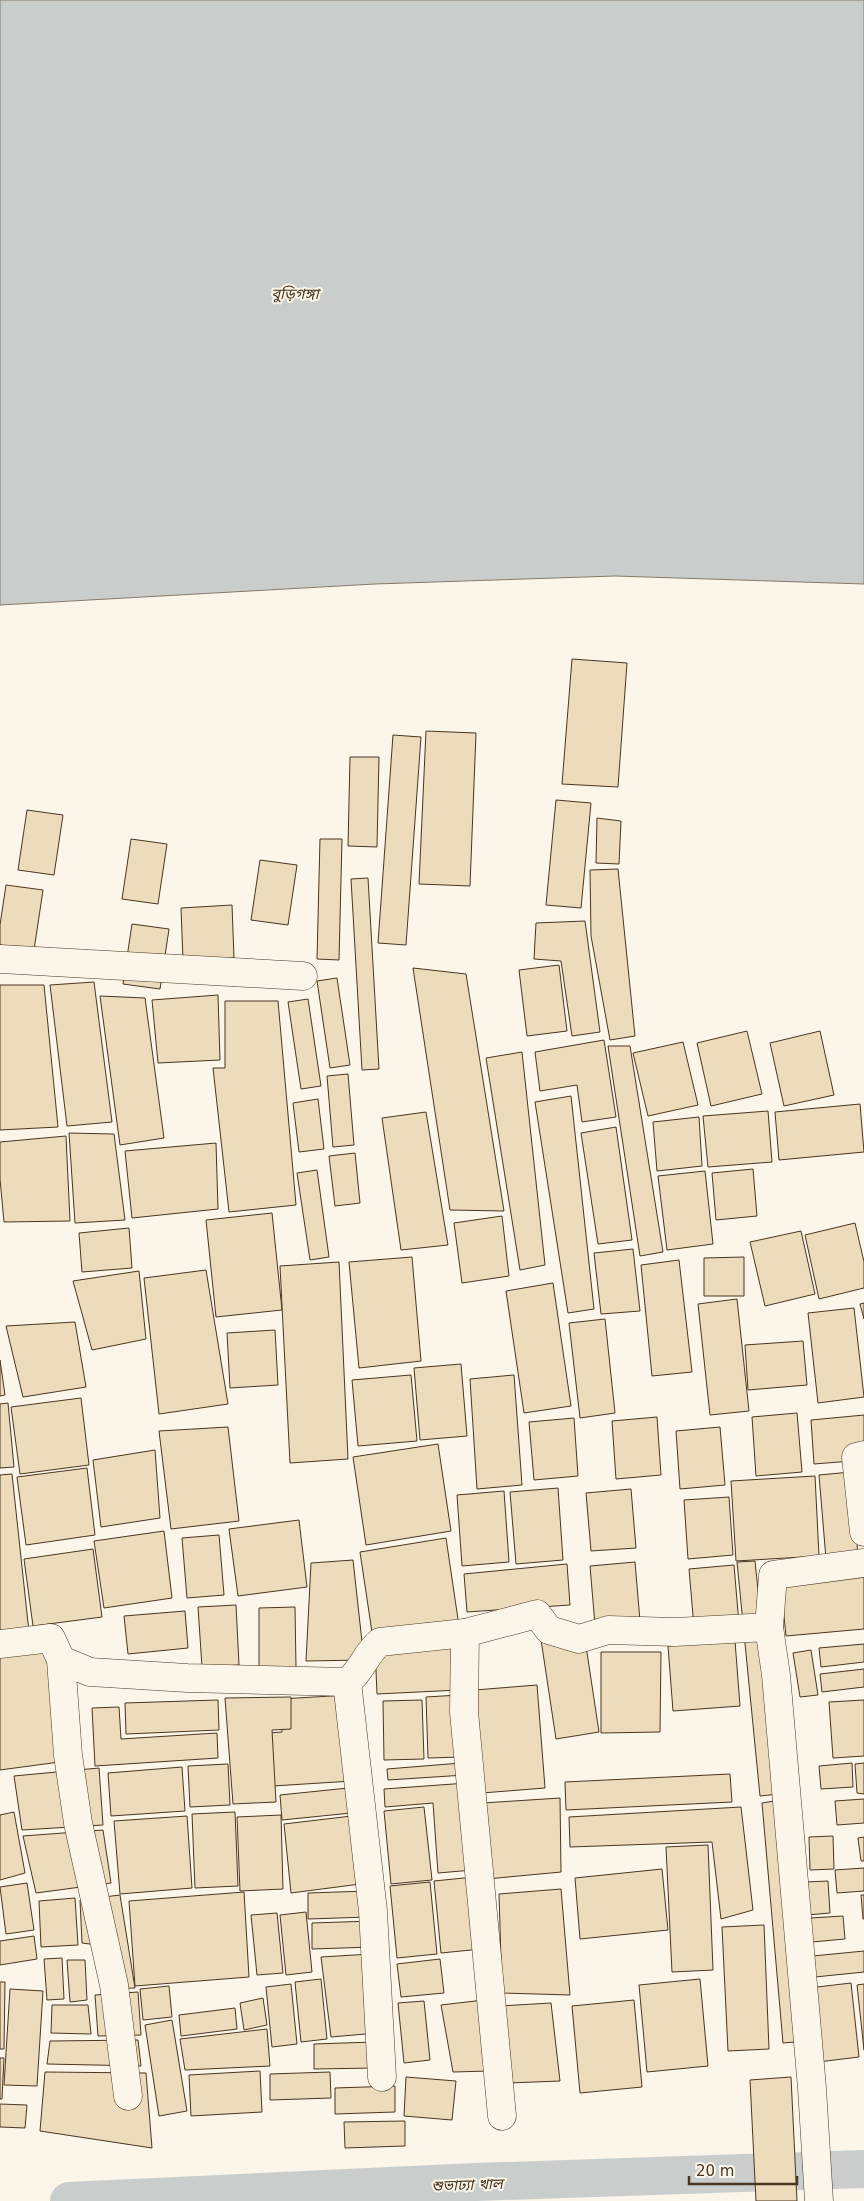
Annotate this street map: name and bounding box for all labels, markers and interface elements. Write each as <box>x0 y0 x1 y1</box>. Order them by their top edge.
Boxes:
water label: বুড়িগঙ্গা <box>271 285 322 303</box>
scale bar <box>689 2154 796 2186</box>
text: 20 m <box>696 2162 734 2180</box>
water label: শুভাঢ্যা খাল <box>431 2175 506 2195</box>

